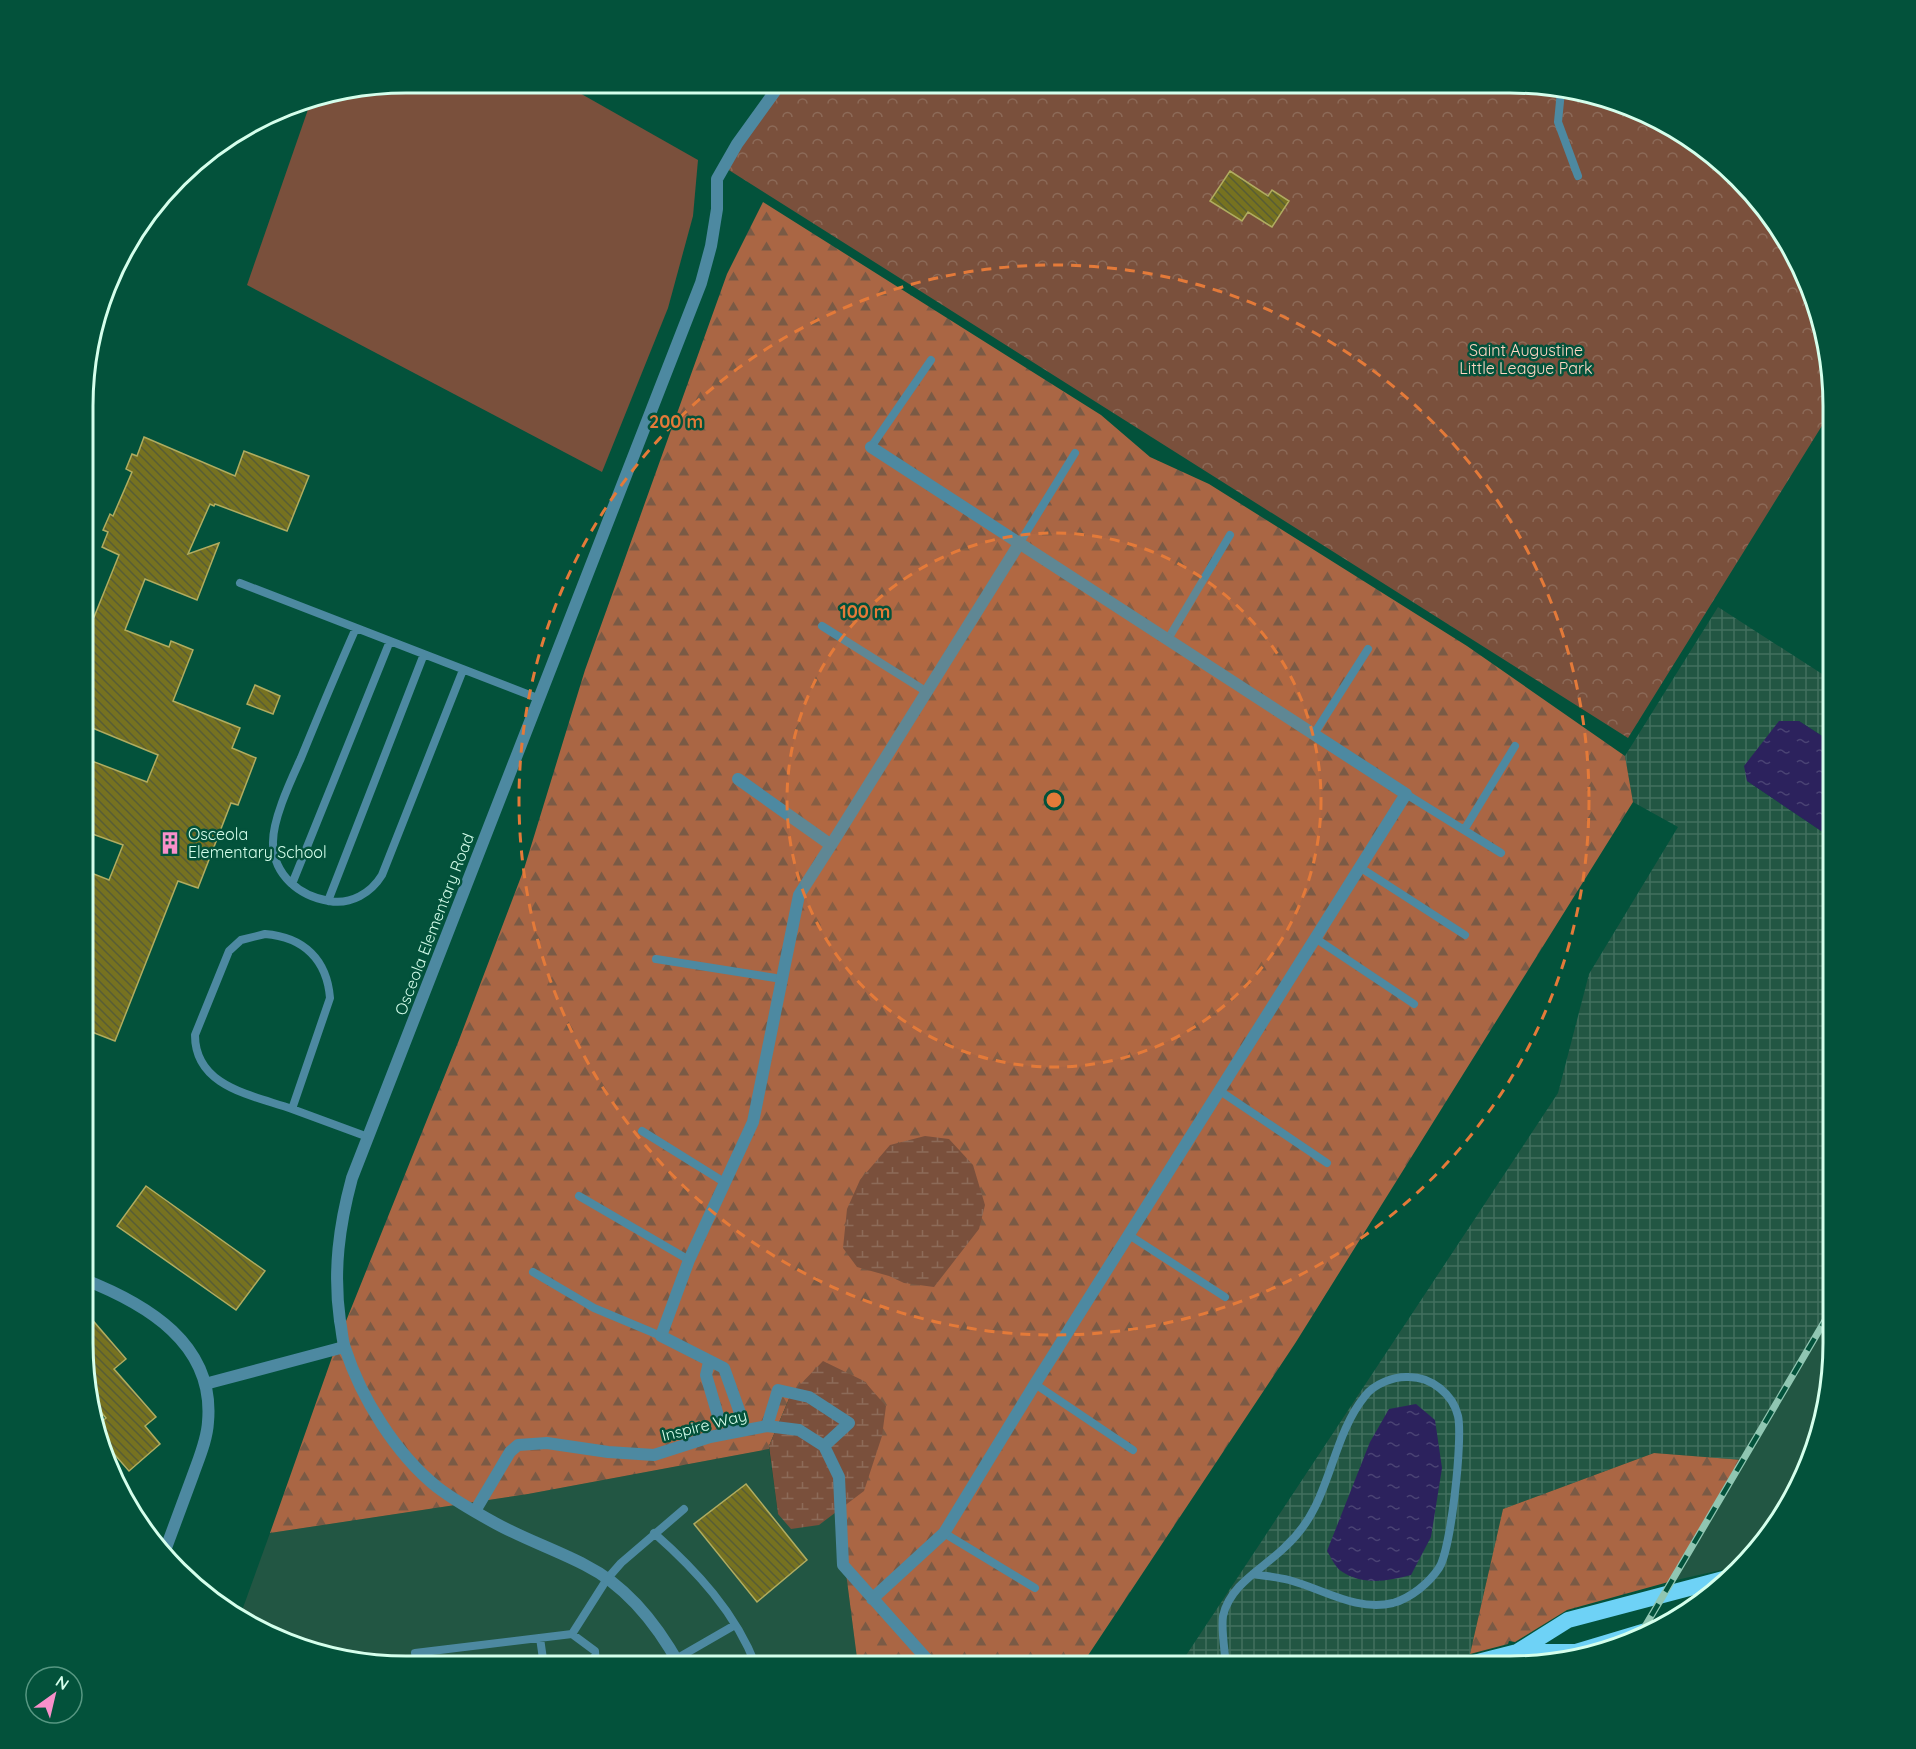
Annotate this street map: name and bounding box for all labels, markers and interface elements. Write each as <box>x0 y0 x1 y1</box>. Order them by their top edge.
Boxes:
park label: Saint Augustine Little League Park <box>1459 340 1593 378</box>
text: 200 m <box>649 410 703 433</box>
text: 100 m <box>840 600 890 623</box>
centre of rings <box>1044 790 1064 810</box>
place label: Osceola Elementary School <box>188 824 327 862</box>
building icon: Osceola Elementary School <box>157 830 183 856</box>
street label: Osceola Elementary Road <box>390 830 478 1018</box>
street label: Inspire Way <box>659 1405 749 1445</box>
north arrow <box>24 1665 84 1725</box>
text: N <box>52 1671 73 1694</box>

